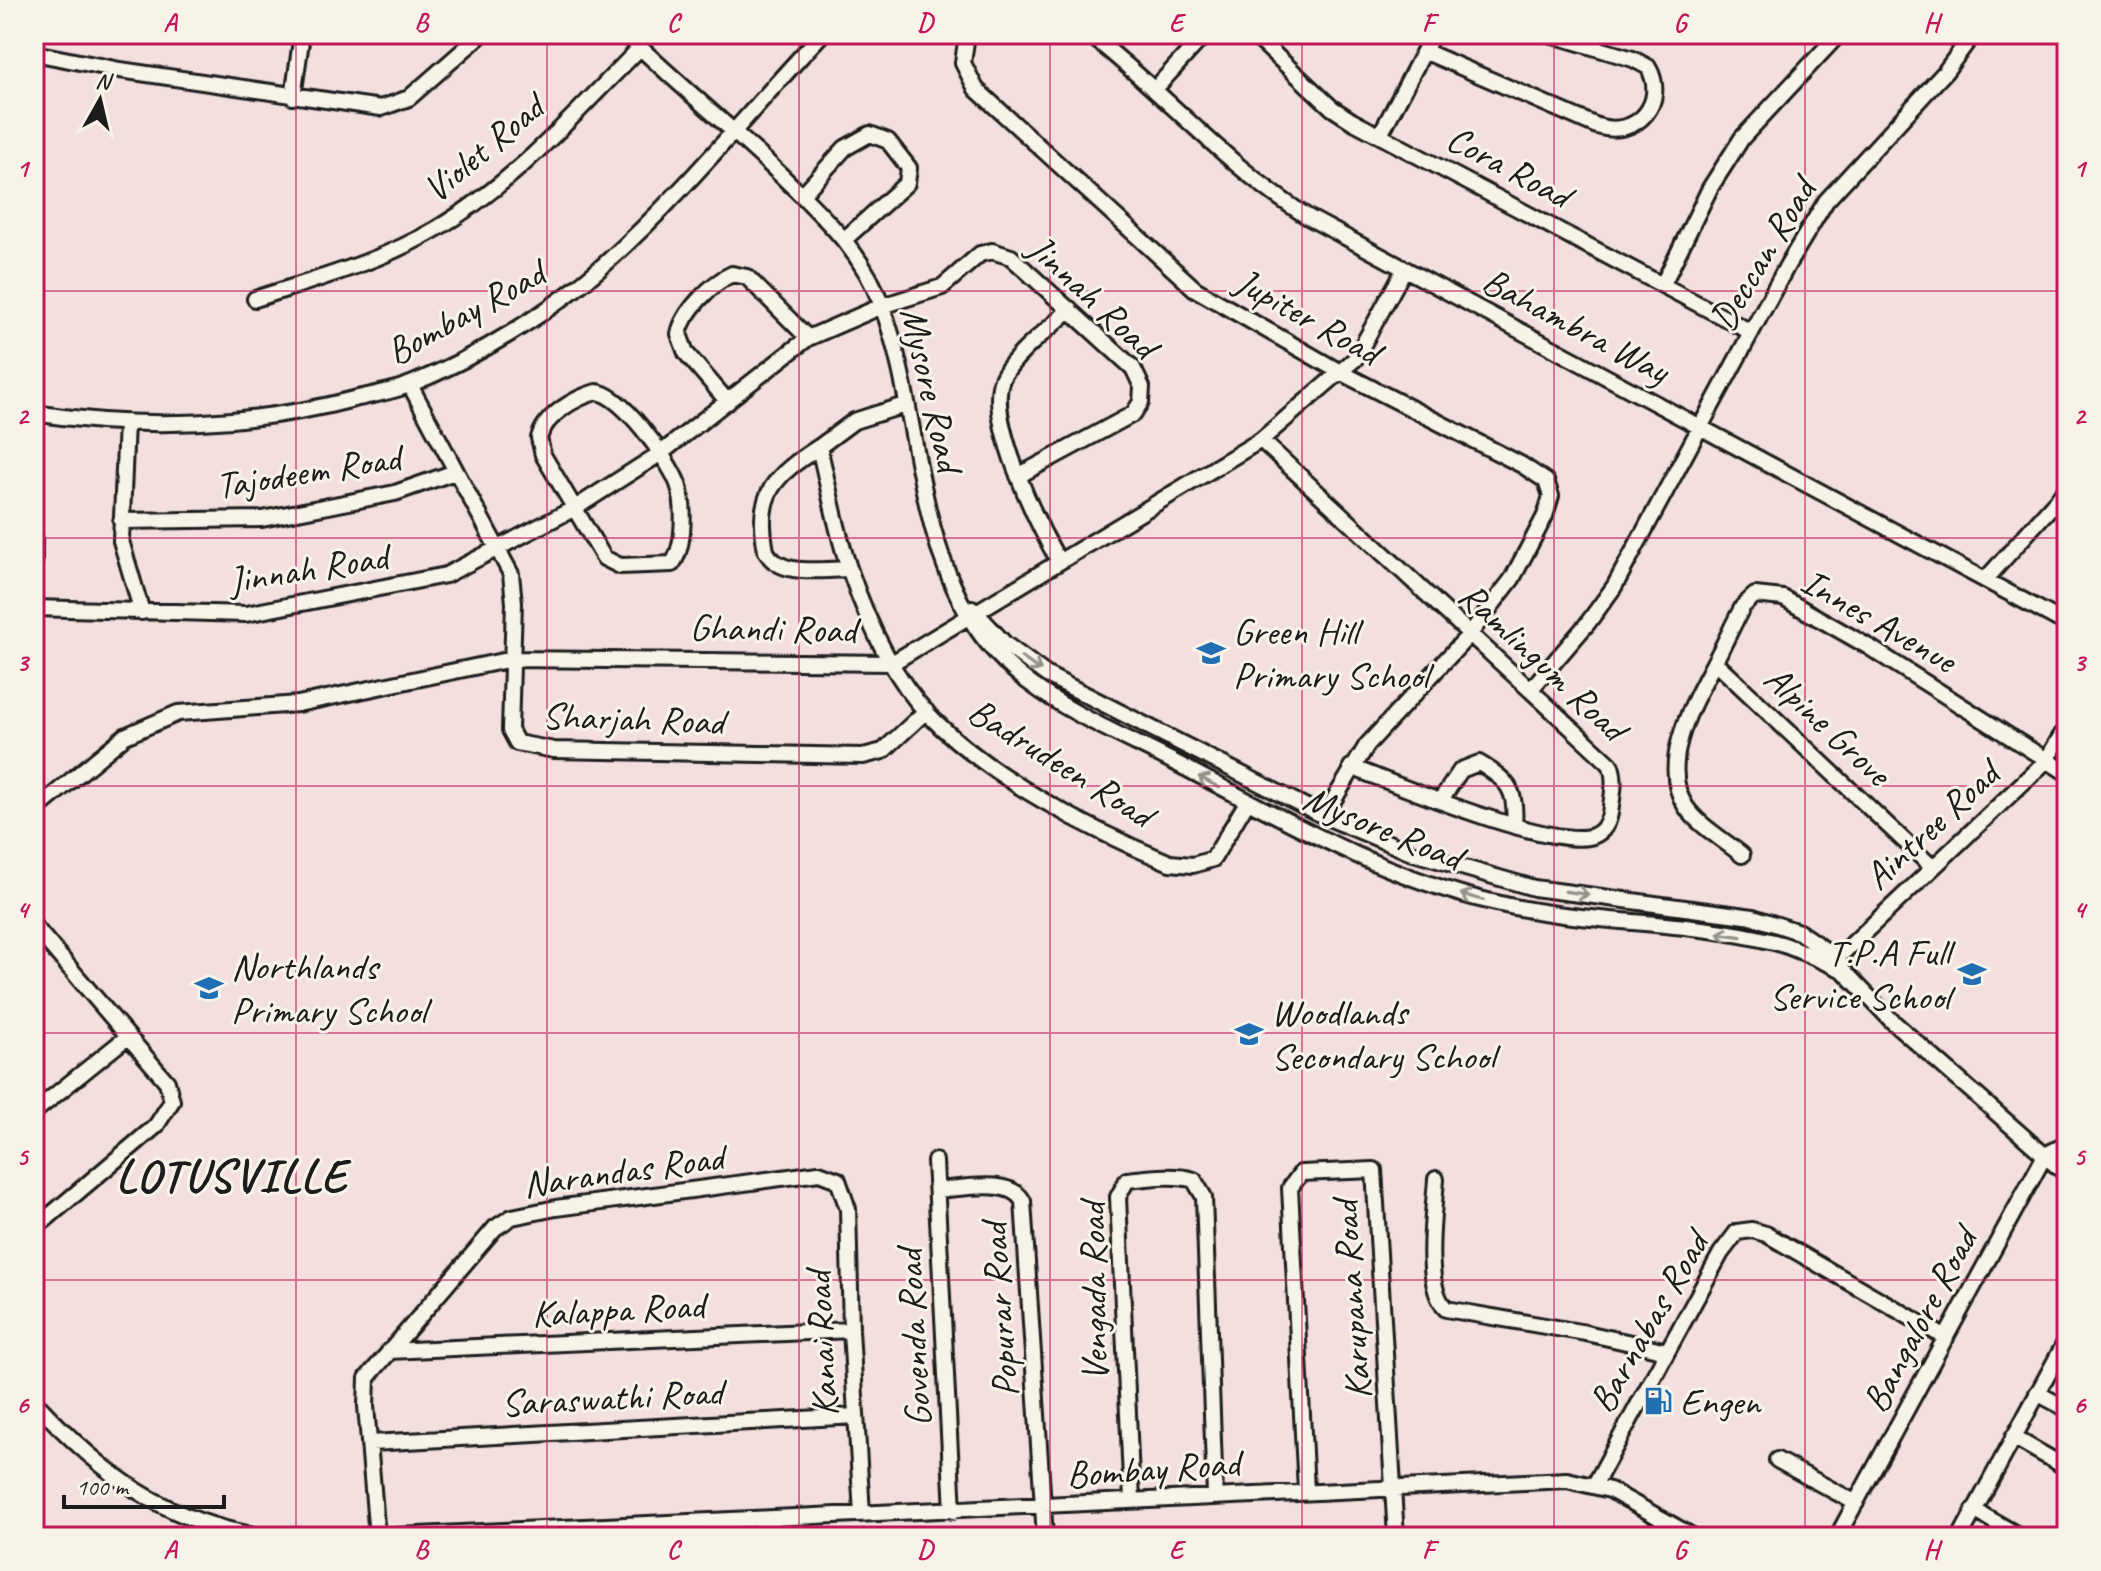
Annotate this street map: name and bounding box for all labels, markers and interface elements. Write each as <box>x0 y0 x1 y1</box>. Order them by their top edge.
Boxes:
text: A <box>163 6 178 39</box>
text: B <box>414 6 430 39</box>
text: C <box>667 6 683 39</box>
text: D <box>917 6 935 39</box>
text: E <box>1169 6 1187 39</box>
text: F <box>1422 6 1440 39</box>
text: G <box>1674 6 1690 39</box>
text: H <box>1924 6 1944 39</box>
north arrow <box>60 60 140 140</box>
text: N <box>94 66 115 96</box>
street label: Violet Road <box>413 81 557 212</box>
street label: Cora Road <box>1439 114 1584 221</box>
text: 1 <box>16 152 31 185</box>
text: 1 <box>2073 152 2088 185</box>
street label: Deccan Road <box>1699 165 1829 338</box>
street label: Jinnah Road <box>1017 223 1172 372</box>
street label: Bombay Road <box>378 247 558 375</box>
street label: Jupiter Road <box>1226 257 1393 378</box>
street label: Bahambra Way <box>1474 257 1680 396</box>
street label: Mysore Road <box>890 303 975 481</box>
text: 2 <box>16 399 30 432</box>
text: 2 <box>2073 399 2087 432</box>
street label: Tajodeem Road <box>213 433 410 509</box>
street label: Jinnah Road <box>223 532 397 605</box>
street label: Innes Avenue <box>1793 557 1967 685</box>
street label: Ramlingum Road <box>1449 572 1640 754</box>
street label: Ghandi Road <box>689 604 863 654</box>
place label: Green Hill Primary School <box>1233 608 1435 699</box>
school or university icon: Green Hill Primary School <box>1196 638 1226 668</box>
text: 3 <box>16 646 30 679</box>
text: 3 <box>2073 646 2087 679</box>
street label: Alpine Grove <box>1755 655 1903 798</box>
one-way arrow <box>1020 656 1042 672</box>
street label: Badrudeen Road <box>960 687 1167 841</box>
street label: Sharjah Road <box>541 692 731 745</box>
street label: Aintree Road <box>1854 747 2013 900</box>
one-way arrow <box>1198 773 1222 789</box>
street label: Mysore Road <box>1297 774 1474 883</box>
one-way arrow <box>1563 886 1590 901</box>
one-way arrow <box>1460 889 1486 904</box>
text: 4 <box>16 893 31 926</box>
text: 4 <box>2073 893 2088 926</box>
one-way arrow <box>1717 927 1742 942</box>
place label: T.P.A Full Service School <box>1769 929 1957 1020</box>
place label: Northlands Primary School <box>231 943 433 1034</box>
school or university icon: T.P.A Full Service School <box>1957 959 1987 989</box>
school or university icon: Northlands Primary School <box>194 973 224 1003</box>
place label: Woodlands Secondary School <box>1271 989 1502 1080</box>
school or university icon: Woodlands Secondary School <box>1234 1019 1264 1049</box>
street label: Narandas Road <box>520 1132 732 1208</box>
text: 5 <box>16 1140 30 1173</box>
text: 5 <box>2073 1140 2087 1173</box>
district label: LOTUSVILLE <box>116 1147 352 1205</box>
street label: Karupana Road <box>1321 1193 1382 1401</box>
street label: Vengada Road <box>1068 1196 1119 1382</box>
street label: Popurar Road <box>970 1215 1029 1398</box>
street label: Bangalore Road <box>1851 1215 1990 1420</box>
street label: Barnabas Road <box>1578 1219 1722 1421</box>
street label: Govenda Road <box>885 1242 942 1428</box>
street label: Kanai Road <box>794 1264 849 1418</box>
street label: Kalappa Road <box>531 1281 712 1337</box>
street label: Saraswathi Road <box>500 1368 729 1427</box>
place label: Engen <box>1680 1378 1762 1425</box>
fuel station icon: Engen <box>1643 1386 1673 1416</box>
text: 6 <box>16 1388 30 1421</box>
text: 6 <box>2073 1388 2087 1421</box>
street label: Bombay Road <box>1065 1439 1247 1498</box>
scale bar <box>64 1459 224 1509</box>
text: 100 m <box>76 1472 130 1502</box>
text: A <box>163 1533 178 1566</box>
text: B <box>414 1533 430 1566</box>
text: C <box>667 1533 683 1566</box>
text: D <box>917 1533 935 1566</box>
text: E <box>1169 1533 1187 1566</box>
text: F <box>1422 1533 1440 1566</box>
text: G <box>1674 1533 1690 1566</box>
text: H <box>1924 1533 1944 1566</box>

